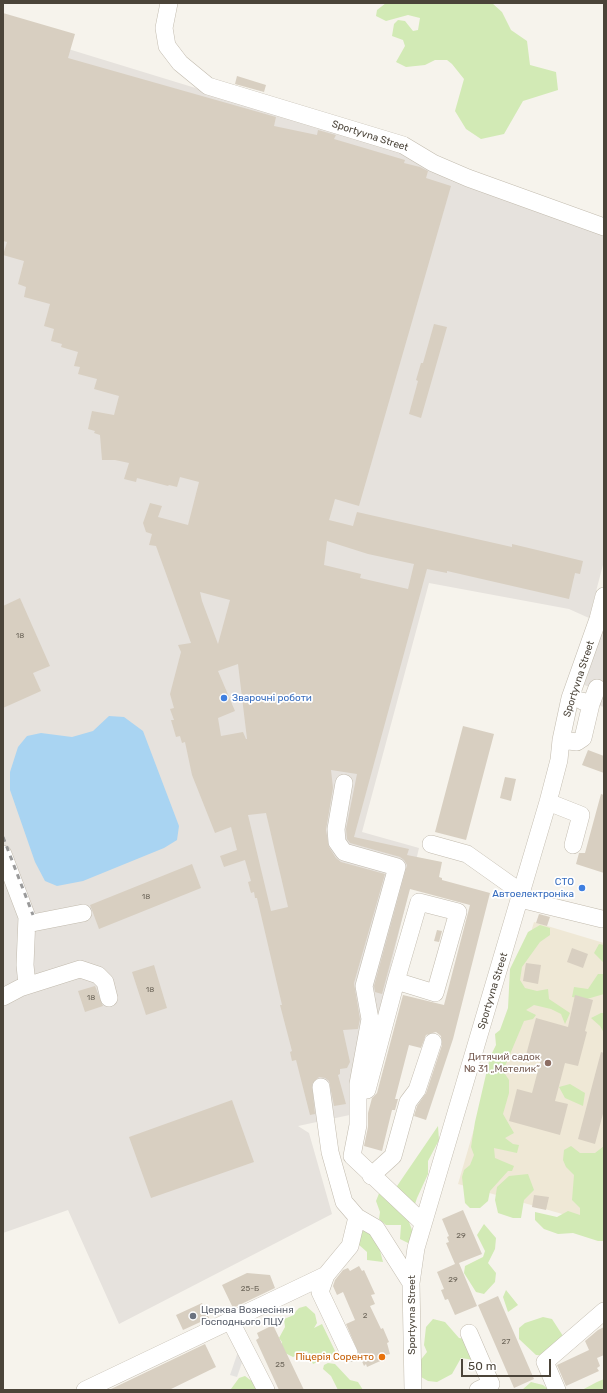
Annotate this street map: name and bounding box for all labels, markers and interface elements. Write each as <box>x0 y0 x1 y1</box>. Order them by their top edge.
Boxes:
street label: Sportyvna Street <box>330 118 410 154</box>
house number: 18 <box>16 631 24 641</box>
street label: Sportyvna Street <box>561 639 597 719</box>
place label: Зварочні роботи <box>232 692 312 704</box>
marker: Зварочні роботи <box>219 693 229 703</box>
place label: СТО Автоелектроніка <box>492 876 574 900</box>
marker: СТО Автоелектроніка <box>577 883 587 893</box>
house number: 18 <box>142 892 150 902</box>
street label: Sportyvna Street <box>476 951 510 1031</box>
house number: 18 <box>146 985 154 995</box>
house number: 18 <box>87 993 95 1003</box>
place label: Дитячий садок № 31 „Метелик“ <box>464 1051 540 1074</box>
marker: Дитячий садок № 31 „Метелик“ <box>543 1058 553 1068</box>
house number: 29 <box>456 1231 466 1241</box>
street label: Sportyvna Street <box>406 1275 418 1355</box>
house number: 29 <box>448 1275 458 1285</box>
house number: 25-Б <box>241 1284 259 1294</box>
place label: Церква Вознесіння Господнього ПЦУ <box>201 1304 294 1328</box>
marker: Церква Вознесіння Господнього ПЦУ <box>188 1311 198 1321</box>
house number: 2 <box>363 1311 367 1321</box>
house number: 27 <box>502 1337 510 1347</box>
place label: Піцерія Соренто <box>295 1351 374 1363</box>
scale bar <box>463 1351 553 1377</box>
marker: Піцерія Соренто <box>377 1352 387 1362</box>
text: 50 m <box>468 1359 496 1373</box>
house number: 25 <box>275 1360 285 1370</box>

